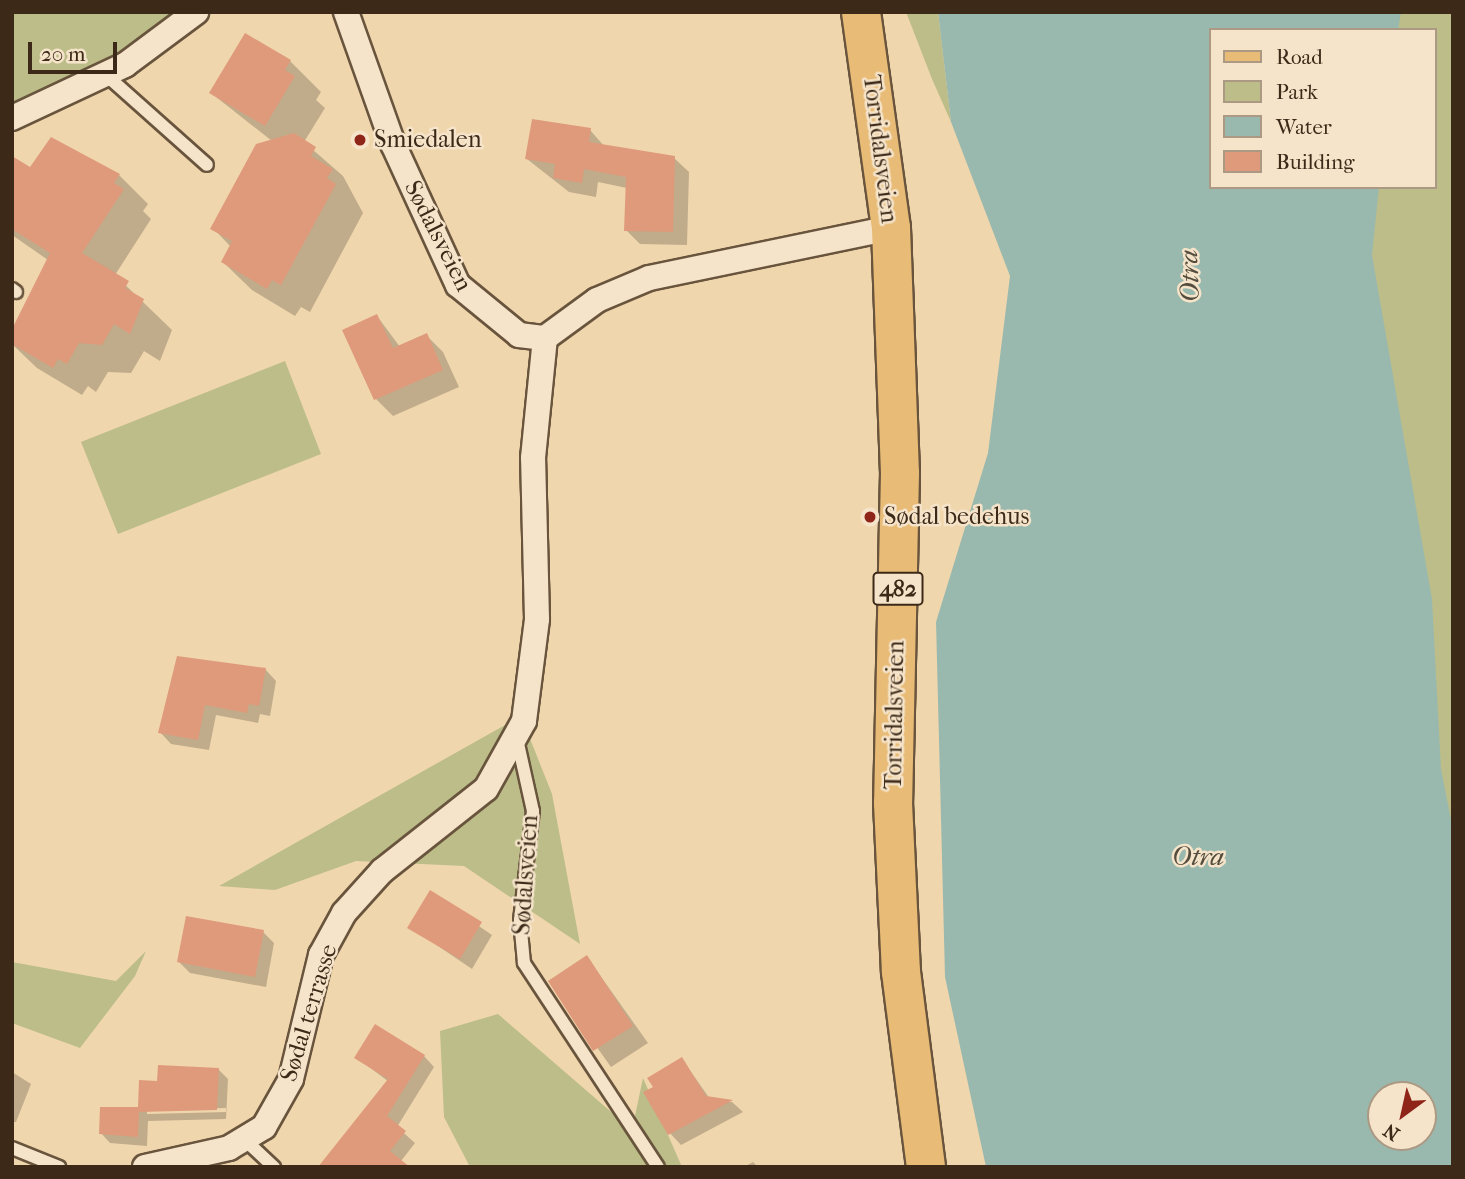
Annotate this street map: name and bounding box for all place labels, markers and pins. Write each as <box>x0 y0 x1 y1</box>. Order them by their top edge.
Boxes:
place label: Smiedalen <box>374 126 482 154</box>
marker: Smiedalen <box>352 132 368 148</box>
place label: Sødal bedehus <box>884 503 1029 531</box>
marker: Sødal bedehus <box>862 509 878 525</box>

